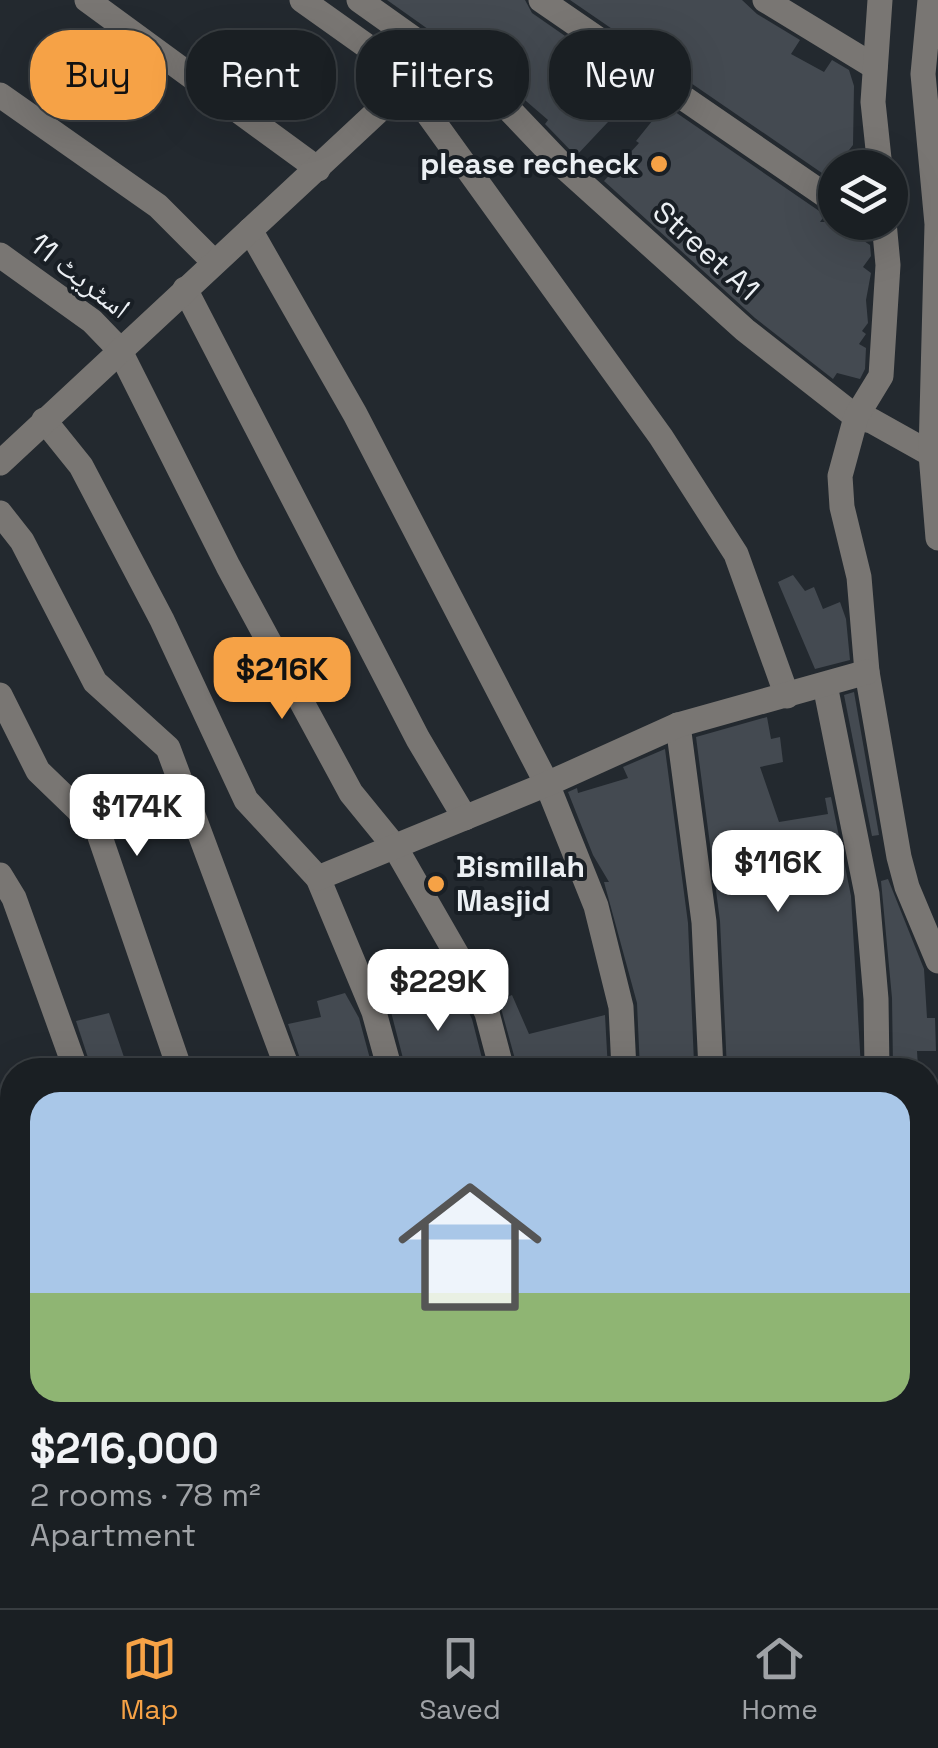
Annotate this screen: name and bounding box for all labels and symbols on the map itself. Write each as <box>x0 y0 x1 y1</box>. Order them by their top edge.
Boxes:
place label: please recheck <box>420 144 639 183</box>
marker: please recheck <box>648 153 670 175</box>
street label: Street A1 <box>645 192 768 309</box>
street label: اسٹریٹ 11 <box>22 224 139 327</box>
pin: $216K <box>212 637 352 722</box>
pin: $174K <box>67 774 207 859</box>
pin: $116K <box>708 830 848 915</box>
place label: Bismillah Masjid <box>456 847 585 920</box>
marker: Bismillah Masjid <box>425 873 447 895</box>
pin: $229K <box>368 949 508 1034</box>

